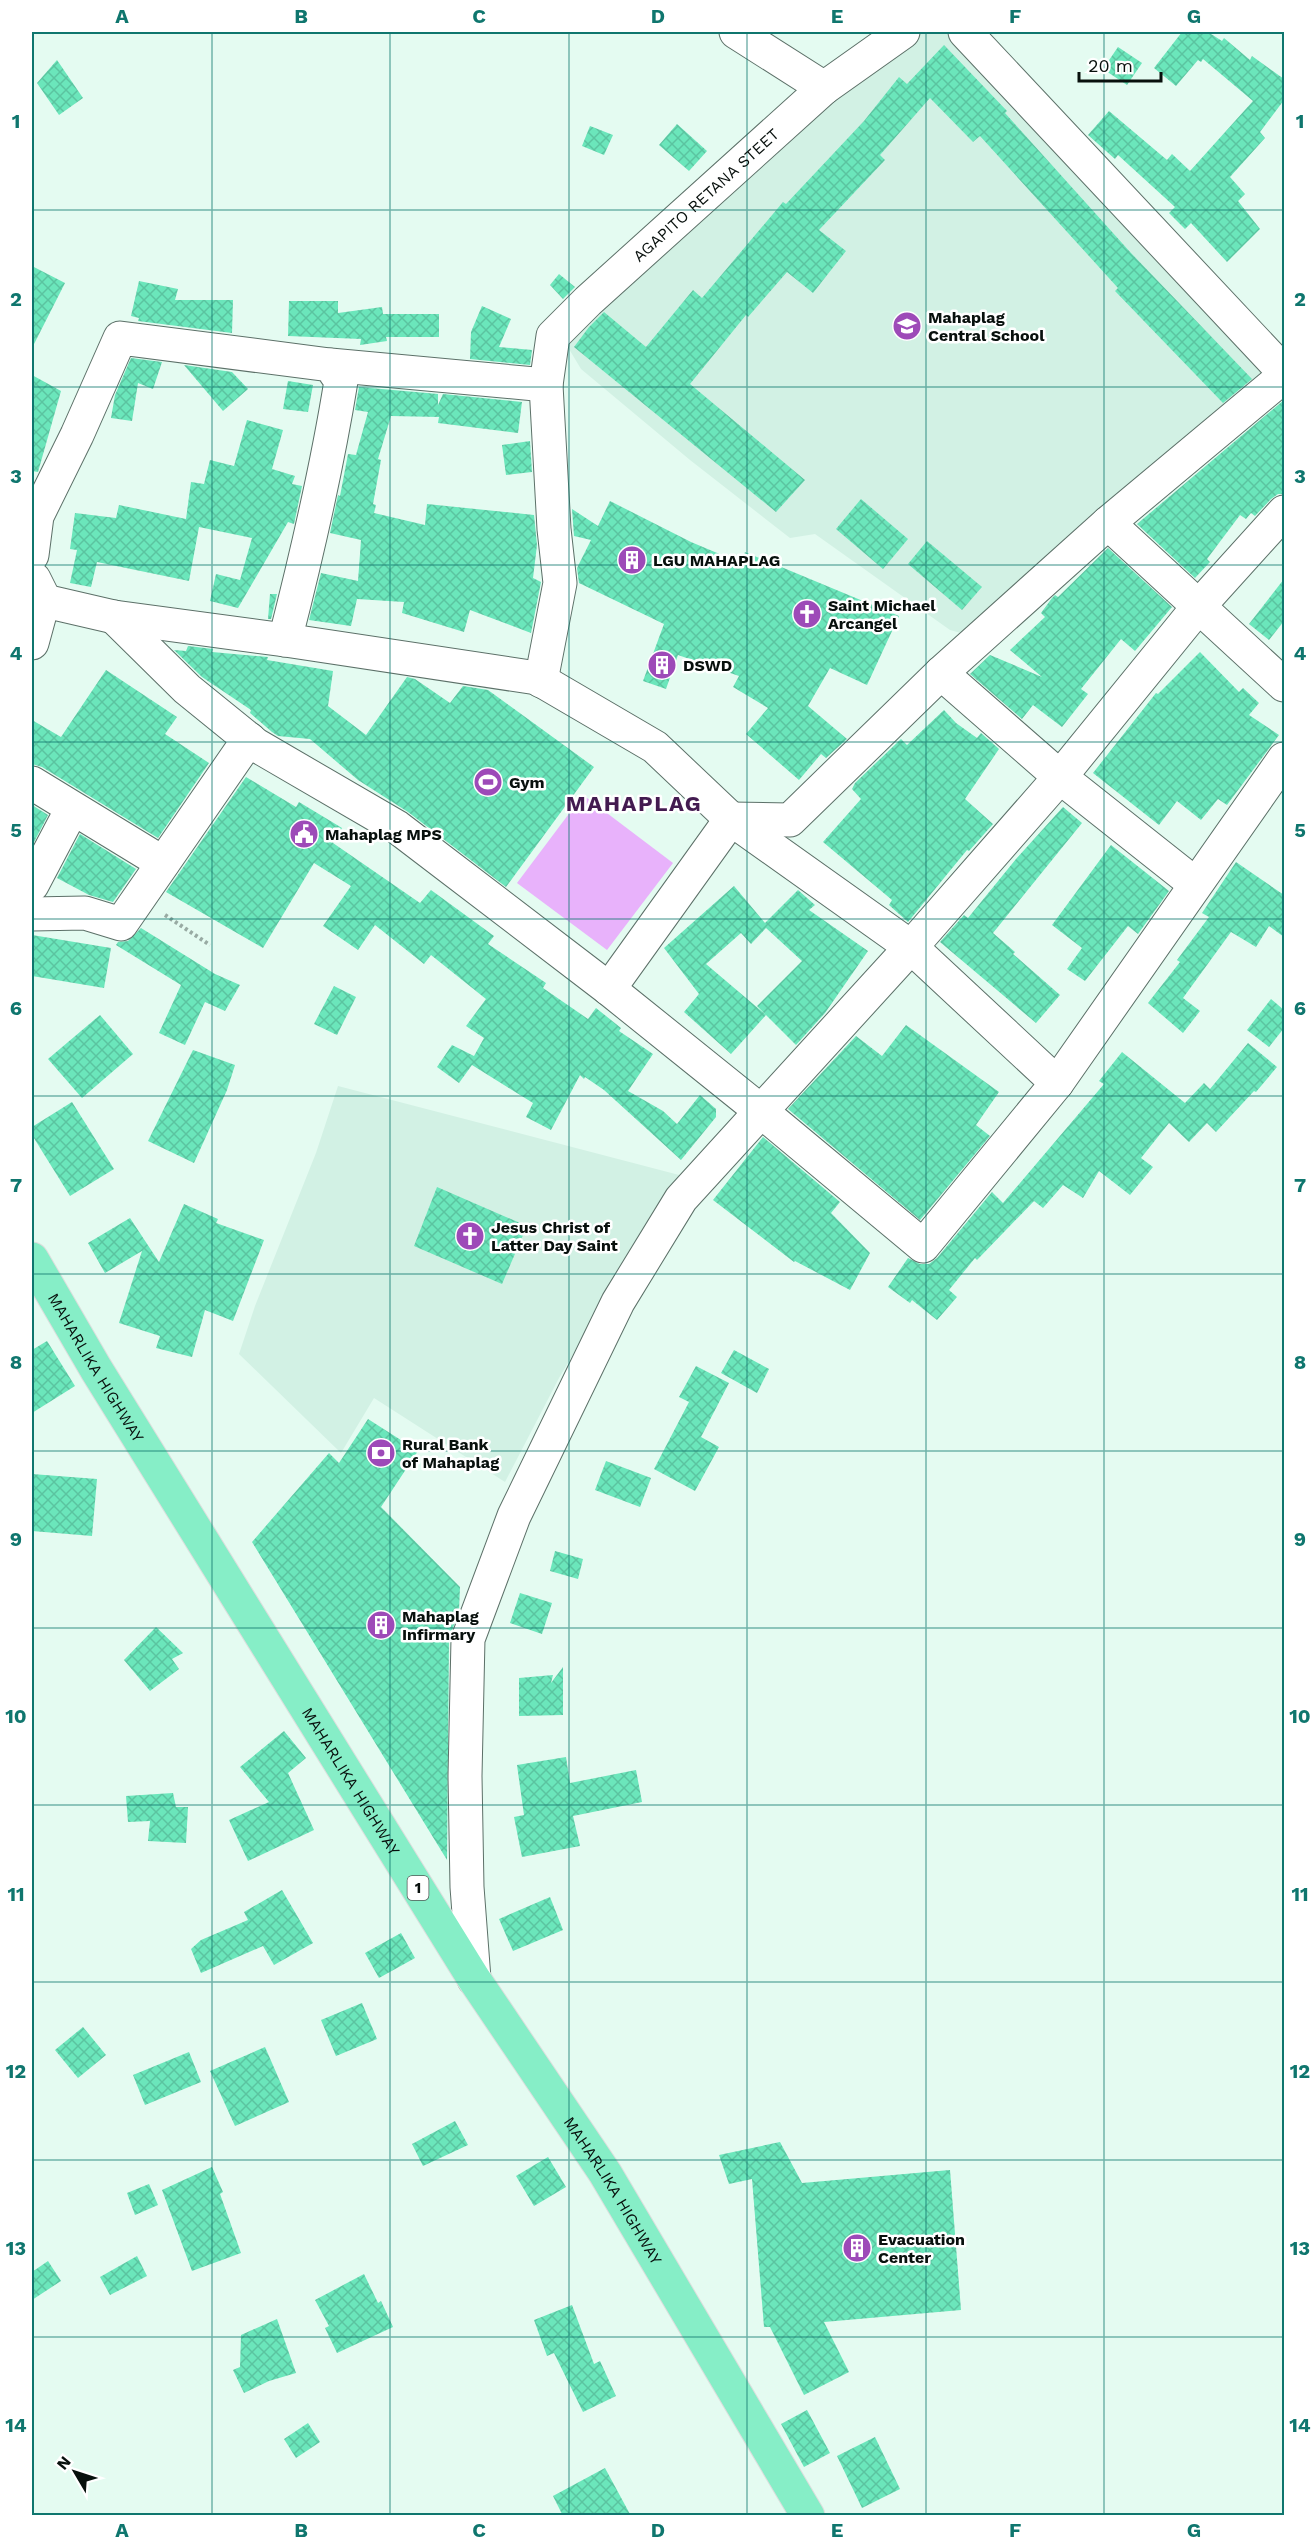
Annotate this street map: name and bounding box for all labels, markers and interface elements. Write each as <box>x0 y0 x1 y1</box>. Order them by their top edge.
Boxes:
text: A <box>115 4 129 28</box>
text: B <box>294 4 308 28</box>
text: C <box>472 4 486 28</box>
text: D <box>651 4 665 28</box>
text: E <box>831 4 843 28</box>
text: F <box>1009 4 1021 28</box>
text: G <box>1187 4 1201 28</box>
scale bar <box>1079 45 1162 83</box>
text: 20 m <box>1088 55 1133 76</box>
text: 1 <box>12 109 20 133</box>
text: 1 <box>1296 109 1304 133</box>
street label: AGAPITO RETANA STEET <box>629 124 783 266</box>
text: 2 <box>10 287 22 311</box>
text: 2 <box>1294 287 1306 311</box>
place label: Mahaplag Central School <box>928 308 1045 345</box>
school or university icon: Mahaplag Central School <box>891 310 923 342</box>
text: 3 <box>10 464 22 488</box>
text: 3 <box>1294 464 1306 488</box>
building icon: LGU MAHAPLAG <box>616 544 648 576</box>
place label: LGU MAHAPLAG <box>653 551 780 570</box>
place label: Saint Michael Arcangel <box>828 596 936 633</box>
church icon: Saint Michael Arcangel <box>791 598 823 630</box>
text: 4 <box>10 641 23 665</box>
text: 4 <box>1294 641 1307 665</box>
building icon: DSWD <box>646 649 678 681</box>
place label: DSWD <box>683 656 732 675</box>
sports icon: Gym <box>472 766 504 798</box>
place label: Gym <box>509 773 545 792</box>
district label: MAHAPLAG <box>566 791 702 816</box>
text: 5 <box>10 818 22 842</box>
public building icon: Mahaplag MPS <box>288 818 320 850</box>
text: 5 <box>1294 818 1306 842</box>
place label: Mahaplag MPS <box>325 825 442 844</box>
text: 6 <box>10 996 22 1020</box>
text: 6 <box>1294 996 1306 1020</box>
text: 7 <box>10 1173 22 1197</box>
text: 7 <box>1294 1173 1306 1197</box>
place label: Jesus Christ of Latter Day Saint <box>491 1218 618 1255</box>
church icon: Jesus Christ of Latter Day Saint <box>454 1220 486 1252</box>
street label: MAHARLIKA HIGHWAY <box>44 1290 148 1446</box>
text: 8 <box>10 1350 22 1374</box>
text: 8 <box>1294 1350 1306 1374</box>
place label: Rural Bank of Mahaplag <box>402 1435 499 1472</box>
bank icon: Rural Bank of Mahaplag <box>365 1437 397 1469</box>
text: 9 <box>10 1527 22 1551</box>
text: 9 <box>1294 1527 1306 1551</box>
place label: Mahaplag Infirmary <box>402 1607 479 1644</box>
building icon: Mahaplag Infirmary <box>365 1609 397 1641</box>
text: 10 <box>5 1704 27 1728</box>
street label: MAHARLIKA HIGHWAY <box>298 1704 404 1859</box>
text: 10 <box>1289 1704 1311 1728</box>
road number: 1 <box>408 1876 428 1900</box>
text: 11 <box>7 1882 25 1906</box>
text: 11 <box>1291 1882 1309 1906</box>
text: 12 <box>6 2059 26 2083</box>
text: 12 <box>1290 2059 1310 2083</box>
street label: MAHARLIKA HIGHWAY <box>560 2113 666 2268</box>
place label: Evacuation Center <box>878 2230 965 2267</box>
building icon: Evacuation Center <box>841 2232 873 2264</box>
text: 13 <box>6 2236 26 2260</box>
text: 13 <box>1290 2236 1310 2260</box>
text: 14 <box>5 2413 27 2437</box>
text: 14 <box>1289 2413 1311 2437</box>
north arrow <box>45 2442 105 2502</box>
text: N <box>53 2452 75 2473</box>
text: A <box>115 2518 129 2542</box>
text: B <box>294 2518 308 2542</box>
text: C <box>472 2518 486 2542</box>
text: D <box>651 2518 665 2542</box>
text: E <box>831 2518 843 2542</box>
text: F <box>1009 2518 1021 2542</box>
text: G <box>1187 2518 1201 2542</box>

